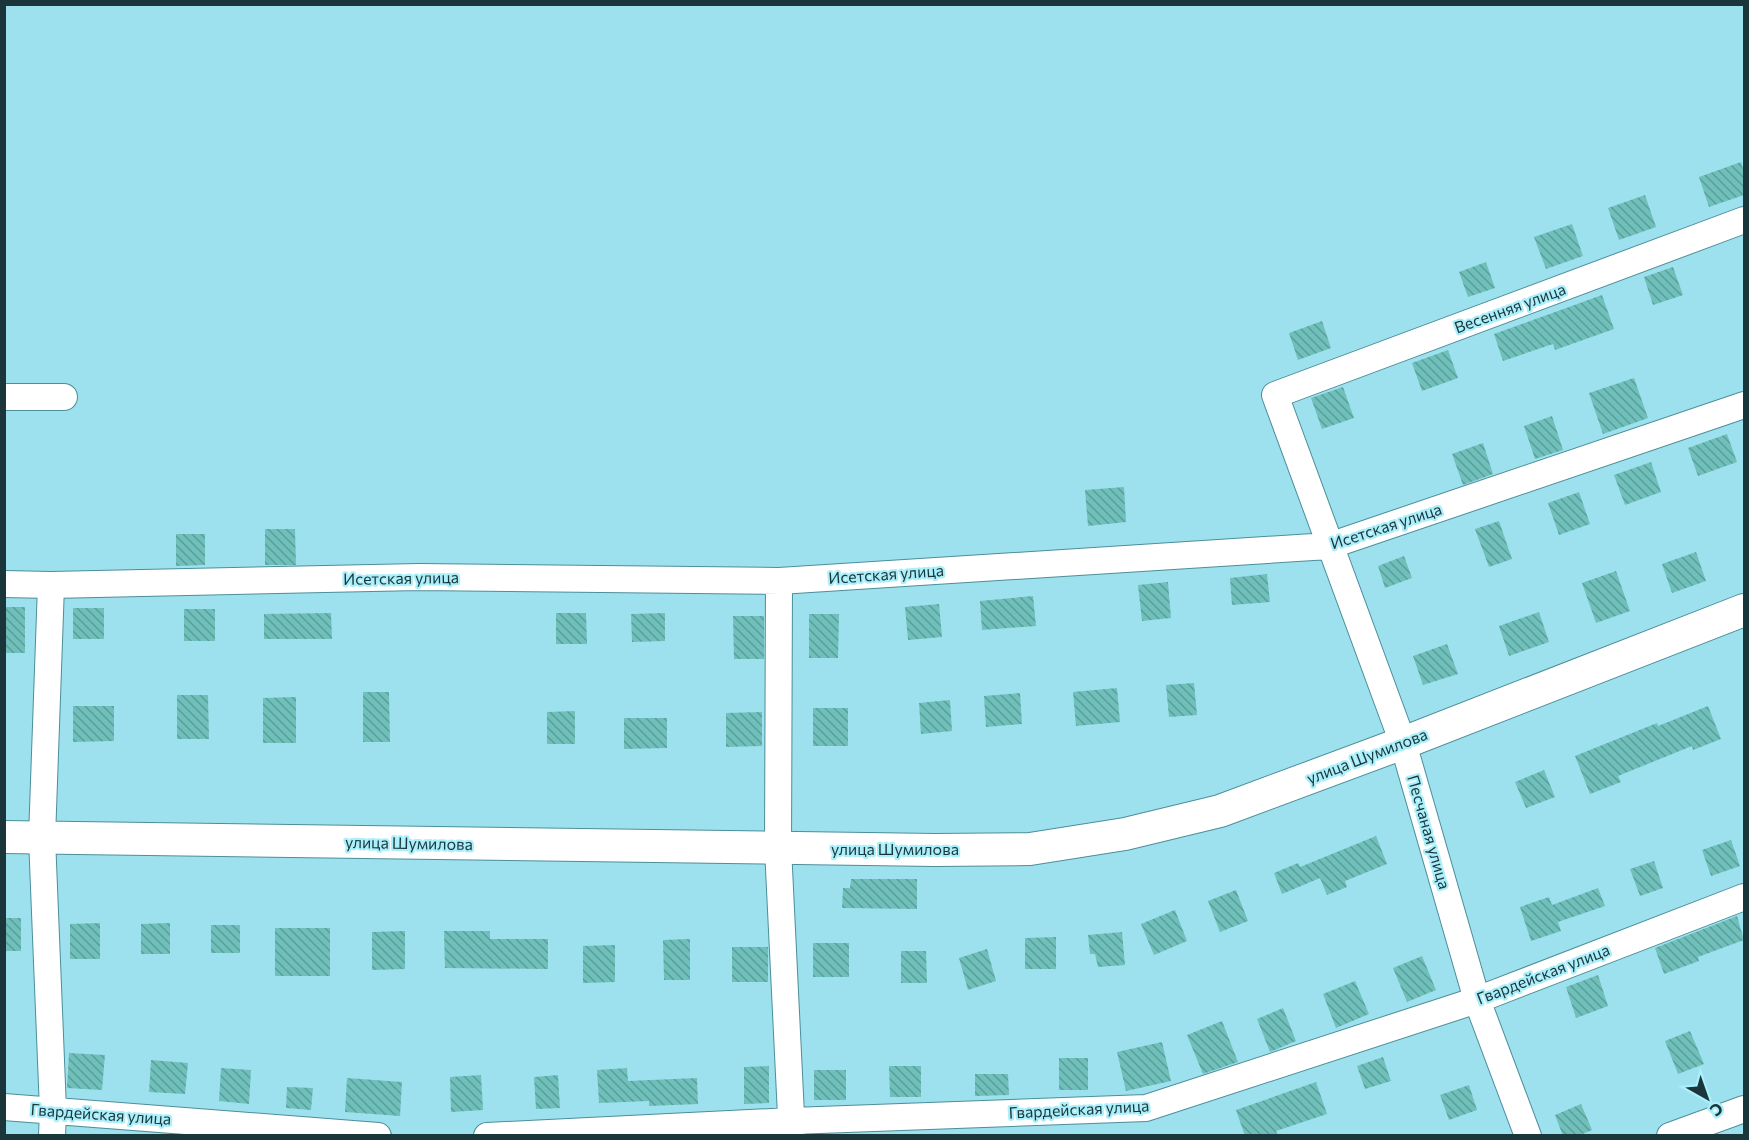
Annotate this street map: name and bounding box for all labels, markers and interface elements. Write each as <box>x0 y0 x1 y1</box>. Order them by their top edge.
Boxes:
street label: Весенняя улица <box>1452 279 1568 336</box>
street label: Исетская улица <box>1328 499 1444 552</box>
street label: Исетская улица <box>828 560 944 587</box>
street label: Исетская улица <box>343 567 459 588</box>
street label: улица Шумилова <box>1304 724 1430 787</box>
street label: Песчаная улица <box>1404 773 1455 891</box>
street label: улица Шумилова <box>345 832 473 853</box>
street label: улица Шумилова <box>831 839 959 858</box>
street label: Гвардейская улица <box>1474 939 1612 1008</box>
north arrow <box>1677 1068 1737 1128</box>
street label: Гвардейская улица <box>1008 1095 1150 1122</box>
street label: Гвардейская улица <box>30 1099 172 1128</box>
text: С <box>1707 1099 1727 1121</box>

